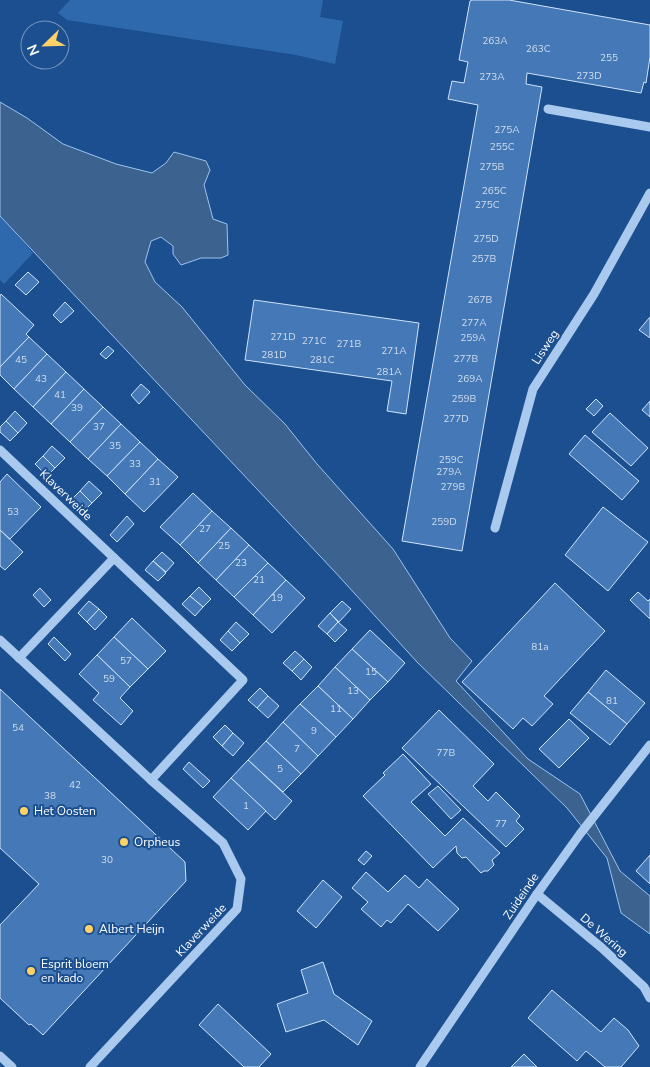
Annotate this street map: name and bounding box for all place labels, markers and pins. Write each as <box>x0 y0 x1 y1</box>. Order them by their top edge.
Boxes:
place label: Het Oosten <box>34 803 96 819</box>
marker: Het Oosten <box>18 805 30 817</box>
place label: Orpheus <box>134 834 180 850</box>
marker: Orpheus <box>118 836 130 848</box>
place label: Albert Heijn <box>99 921 165 937</box>
marker: Albert Heijn <box>83 923 95 935</box>
place label: Esprit bloem en kado <box>41 956 109 986</box>
marker: Esprit bloem en kado <box>25 965 37 977</box>

